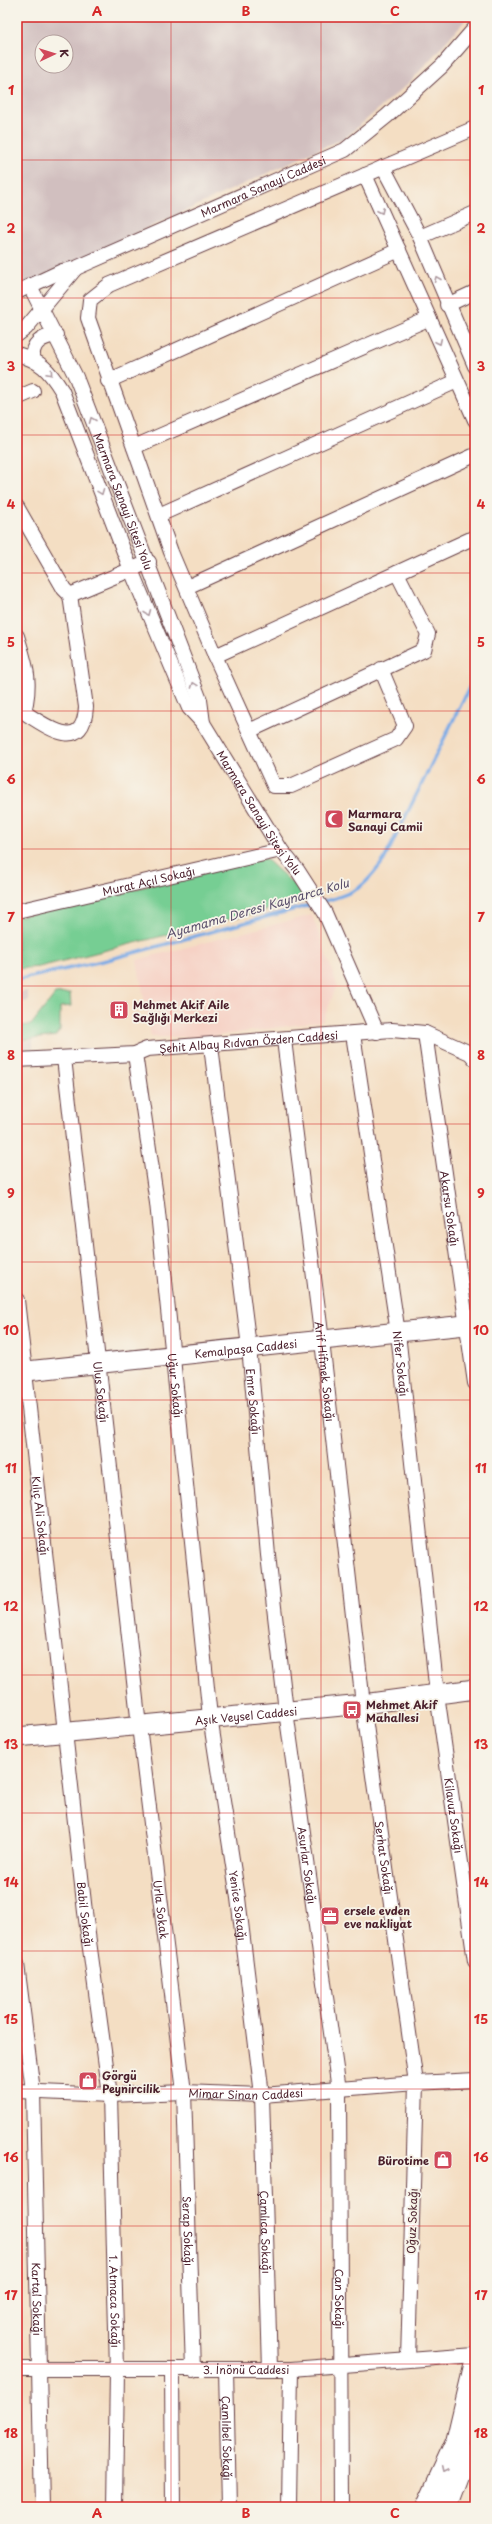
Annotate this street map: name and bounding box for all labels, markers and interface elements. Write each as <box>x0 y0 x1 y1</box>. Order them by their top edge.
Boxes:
text: A <box>92 1 102 20</box>
text: B <box>242 1 251 20</box>
text: C <box>390 1 400 20</box>
north arrow <box>34 34 74 74</box>
text: K <box>56 49 73 58</box>
text: 1 <box>8 80 14 99</box>
text: 1 <box>478 80 484 99</box>
street label: Marmara Sanayi Caddesi <box>198 151 328 221</box>
one-way arrow <box>376 206 384 214</box>
text: 2 <box>6 218 16 237</box>
text: 2 <box>476 218 486 237</box>
one-way arrow <box>433 276 441 283</box>
one-way arrow <box>434 338 442 346</box>
text: 3 <box>7 356 16 375</box>
text: 3 <box>477 356 486 375</box>
one-way arrow <box>45 368 52 376</box>
one-way arrow <box>89 416 97 423</box>
street label: Marmara Sanayi Sitesi Yolu <box>90 430 158 572</box>
one-way arrow <box>96 488 104 495</box>
text: 4 <box>7 494 16 513</box>
text: 4 <box>477 494 486 513</box>
one-way arrow <box>143 610 151 617</box>
text: 5 <box>7 632 15 651</box>
text: 5 <box>477 632 485 651</box>
one-way arrow <box>191 681 199 688</box>
street label: Marmara Sanayi Sitesi Yolu <box>213 747 306 878</box>
text: 6 <box>6 769 16 788</box>
text: 6 <box>476 769 486 788</box>
place label: Marmara Sanayi Camii <box>348 805 423 835</box>
mosque icon: Marmara Sanayi Camii <box>323 808 345 830</box>
street label: Murat Açıl Sokağı <box>101 862 197 900</box>
water label: Ayamama Deresi Kaynarca Kolu <box>163 873 352 943</box>
text: 7 <box>7 907 15 926</box>
text: 7 <box>477 907 485 926</box>
place label: Mehmet Akif Aile Sağlığı Merkezi <box>133 996 230 1026</box>
building icon: Mehmet Akif Aile Sağlığı Merkezi <box>108 999 130 1021</box>
street label: Şehit Albay Rıdvan Özden Caddesi <box>159 1026 339 1057</box>
text: 8 <box>7 1045 15 1064</box>
text: 8 <box>477 1045 485 1064</box>
street label: Akarsu Sokağı <box>436 1169 464 1247</box>
text: 9 <box>7 1183 15 1202</box>
text: 9 <box>477 1183 485 1202</box>
text: 10 <box>3 1320 19 1339</box>
street label: Arif Hifmek Sokağı <box>311 1320 340 1422</box>
text: 10 <box>473 1320 489 1339</box>
street label: Nifer Sokağı <box>389 1330 413 1397</box>
street label: Kemalpaşa Caddesi <box>194 1334 298 1362</box>
street label: Uğur Sokağı <box>164 1352 188 1419</box>
street label: Ulus Sokağı <box>90 1360 113 1424</box>
street label: Emre Sokağı <box>242 1368 265 1435</box>
text: 11 <box>5 1458 17 1477</box>
text: 11 <box>475 1458 487 1477</box>
street label: Kılıç Ali Sokağı <box>28 1475 54 1556</box>
text: 12 <box>3 1596 19 1615</box>
text: 12 <box>473 1596 489 1615</box>
place label: Mehmet Akif Mahallesi <box>366 1696 438 1726</box>
bus stop icon: Mehmet Akif Mahallesi <box>341 1699 363 1721</box>
street label: Aşık Veysel Caddesi <box>194 1702 298 1728</box>
text: 13 <box>4 1734 19 1753</box>
text: 13 <box>474 1734 489 1753</box>
street label: Kilavuz Sokağı <box>440 1776 468 1854</box>
street label: Serhat Sokağı <box>371 1820 398 1896</box>
street label: Asurlar Sokağı <box>294 1825 321 1905</box>
street label: Yenice Sokağı <box>225 1869 252 1941</box>
text: 14 <box>3 1872 19 1891</box>
text: 14 <box>473 1872 489 1891</box>
street label: Urla Sokak <box>149 1879 174 1941</box>
street label: Babil Sokağı <box>73 1881 98 1948</box>
place label: ersele evden eve nakliyat <box>344 1902 412 1932</box>
office icon: ersele evden eve nakliyat <box>319 1905 341 1927</box>
text: 15 <box>4 2009 18 2028</box>
text: 15 <box>474 2009 488 2028</box>
place label: Görgü Peynircilik <box>102 2067 161 2097</box>
shop icon: Görgü Peynircilik <box>77 2070 99 2092</box>
street label: Mimar Sinan Caddesi <box>188 2083 304 2103</box>
text: 16 <box>3 2147 19 2166</box>
text: 16 <box>473 2147 489 2166</box>
shop icon: Bürotime <box>432 2149 454 2171</box>
place label: Bürotime <box>377 2152 429 2169</box>
street label: Oğuz Sokağı <box>402 2188 422 2254</box>
street label: Çamlıca Sokağı <box>256 2190 276 2274</box>
street label: Serap Sokağı <box>179 2196 198 2266</box>
street label: 1. Atmaca Sokağı <box>106 2255 125 2348</box>
street label: Kartal Sokağı <box>28 2262 47 2336</box>
street label: Can Sokağı <box>331 2269 349 2329</box>
text: 17 <box>4 2285 18 2304</box>
text: 17 <box>474 2285 488 2304</box>
street label: 3. İnönü Caddesi <box>203 2361 289 2378</box>
street label: Çamlıbel Sokağı <box>218 2395 237 2481</box>
text: 18 <box>4 2423 18 2442</box>
text: 18 <box>474 2423 488 2442</box>
one-way arrow <box>441 2466 449 2473</box>
text: A <box>92 2503 102 2522</box>
text: B <box>242 2503 251 2522</box>
text: C <box>390 2503 400 2522</box>

